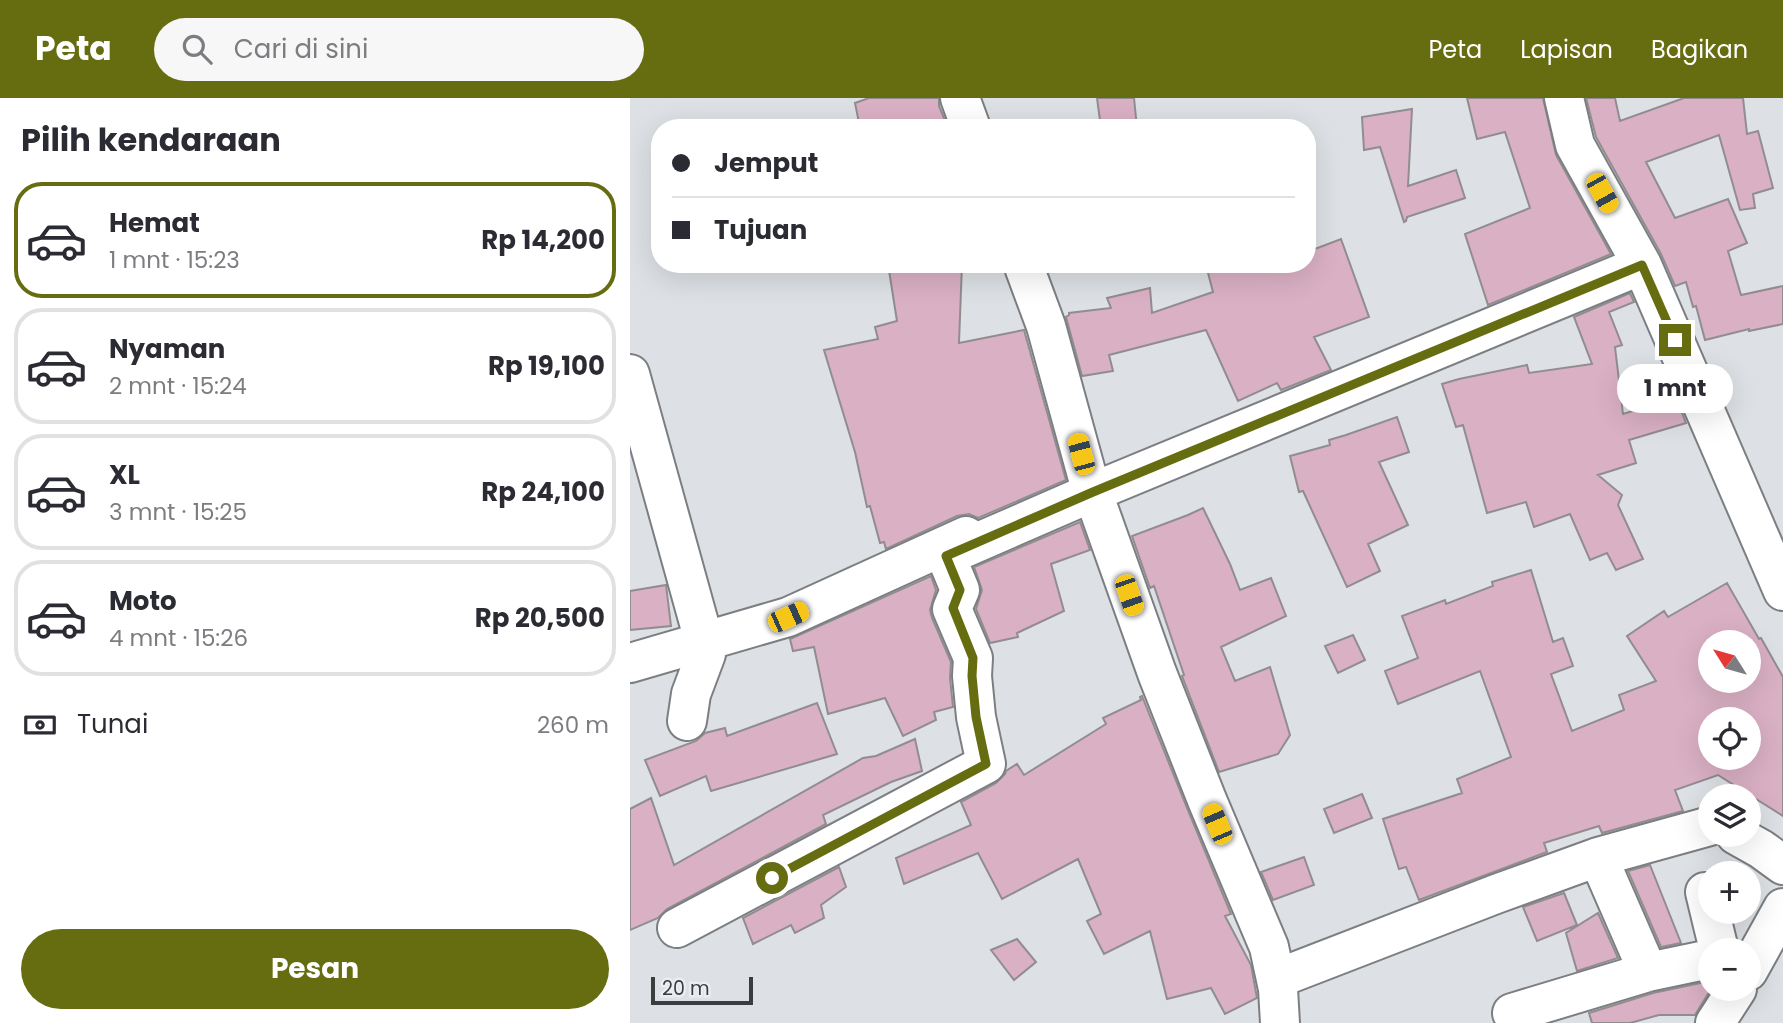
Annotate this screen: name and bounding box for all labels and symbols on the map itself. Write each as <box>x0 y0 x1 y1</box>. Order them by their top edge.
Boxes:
car <box>1583 170 1622 216</box>
route end <box>1659 324 1691 356</box>
callout: 1 mnt <box>1617 364 1733 414</box>
car <box>1066 431 1097 477</box>
car <box>1113 572 1146 618</box>
car <box>765 599 812 635</box>
north arrow <box>1698 630 1760 693</box>
car <box>1200 801 1235 847</box>
route start <box>756 862 788 894</box>
scale bar <box>651 974 752 1006</box>

